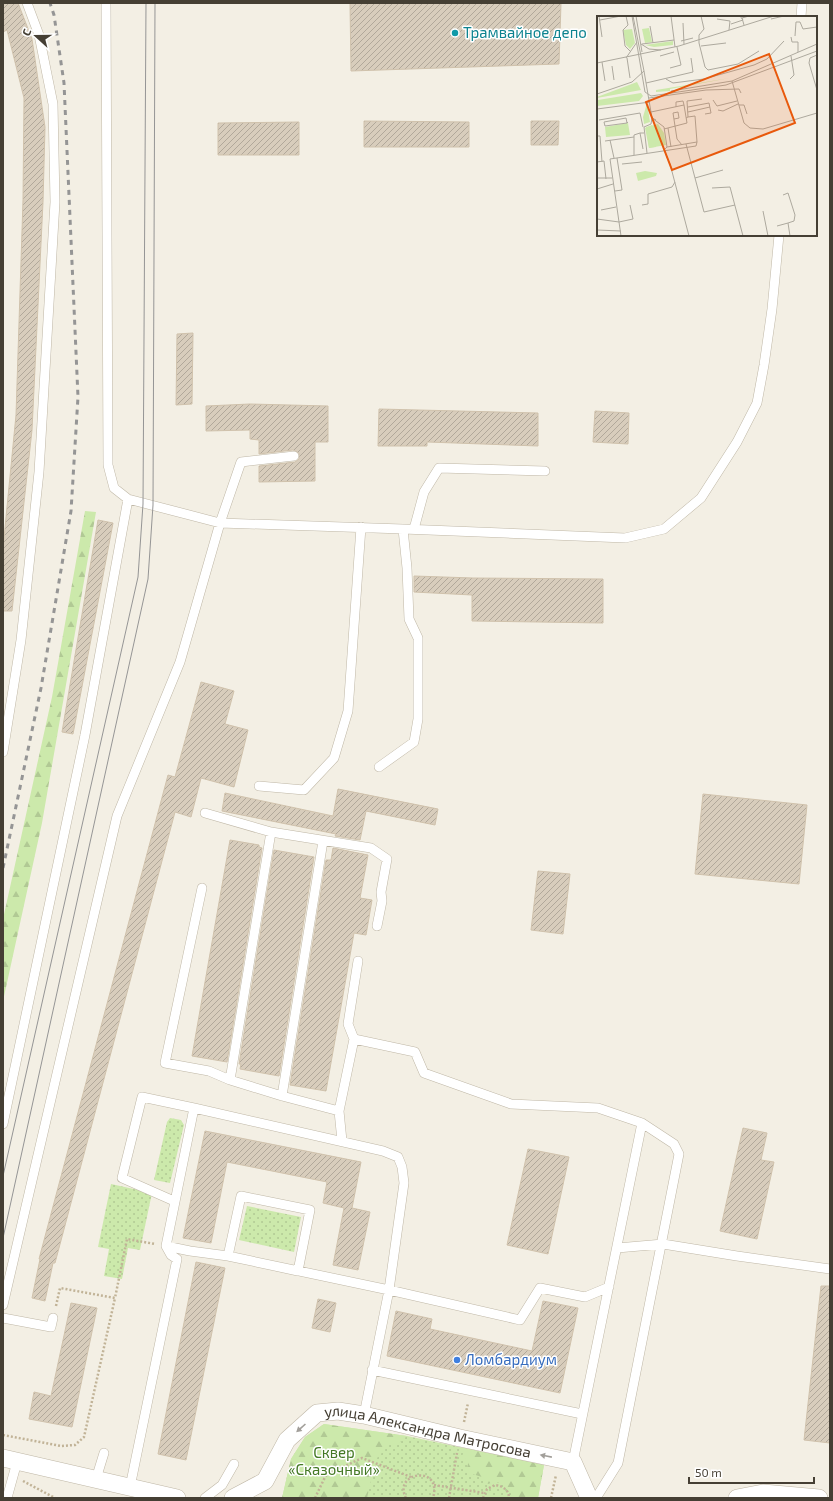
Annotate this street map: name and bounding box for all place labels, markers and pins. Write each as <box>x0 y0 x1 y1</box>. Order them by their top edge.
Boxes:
place label: Трамвайное депо <box>463 23 587 41</box>
marker: Трамвайное депо <box>450 28 460 38</box>
place label: Ломбардиум <box>465 1350 557 1369</box>
marker: Ломбардиум <box>452 1355 462 1365</box>

